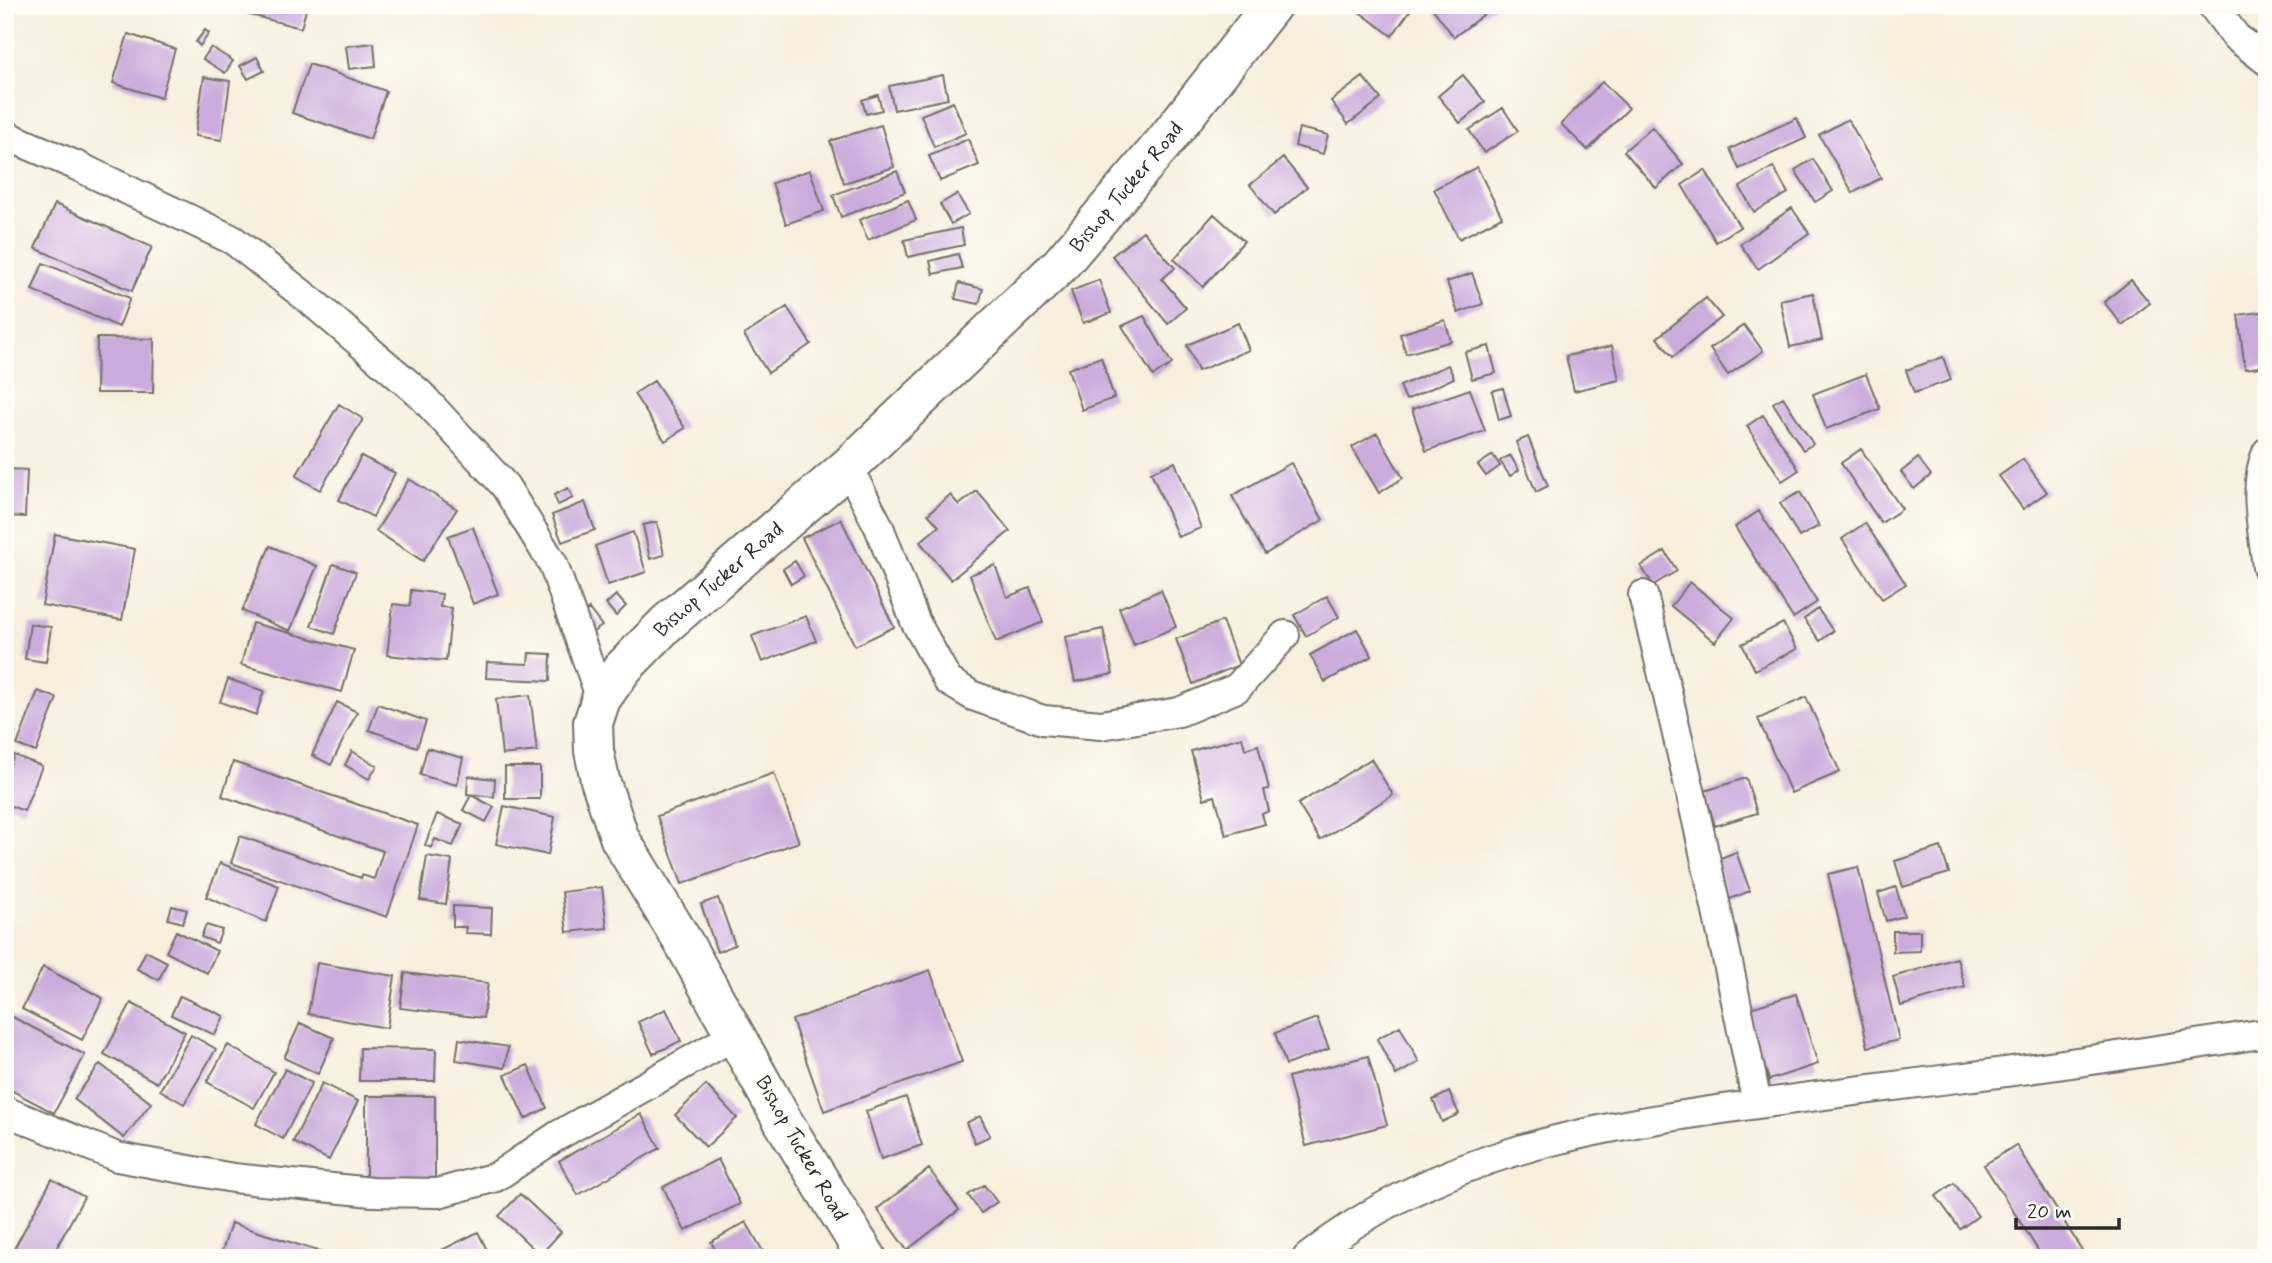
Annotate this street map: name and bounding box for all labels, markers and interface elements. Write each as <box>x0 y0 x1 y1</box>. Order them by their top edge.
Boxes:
street label: Bishop Tucker Road <box>1064 116 1190 259</box>
street label: Bishop Tucker Road <box>648 516 790 644</box>
street label: Bishop Tucker Road <box>748 1071 854 1226</box>
scale bar <box>2016 1186 2120 1230</box>
text: 20 m <box>2027 1198 2072 1226</box>

